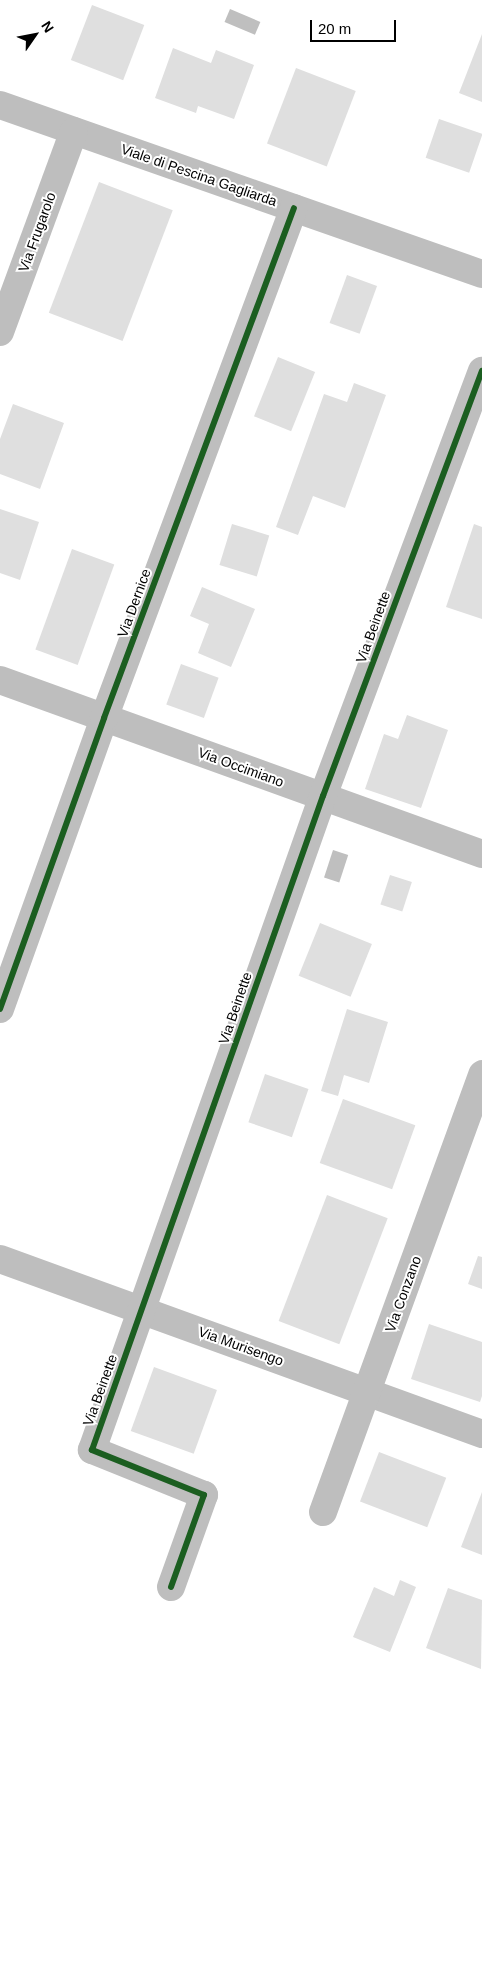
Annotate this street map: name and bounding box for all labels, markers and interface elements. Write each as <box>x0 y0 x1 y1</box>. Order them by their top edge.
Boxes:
north arrow <box>10 10 60 60</box>
scale bar <box>312 10 398 42</box>
text: N <box>38 18 57 35</box>
text: 20 m <box>318 20 351 37</box>
street label: Viale di Pescina Gagliarda <box>119 140 279 210</box>
street label: Via Frugarolo <box>15 190 59 274</box>
street label: Via Dernice <box>114 566 154 640</box>
street label: Via Beinette <box>352 589 394 665</box>
street label: Via Occimiano <box>196 744 286 790</box>
street label: Via Beinette <box>215 970 255 1046</box>
street label: Via Conzano <box>381 1254 425 1334</box>
street label: Via Murisengo <box>196 1323 286 1369</box>
street label: Via Beinette <box>79 1352 121 1428</box>

